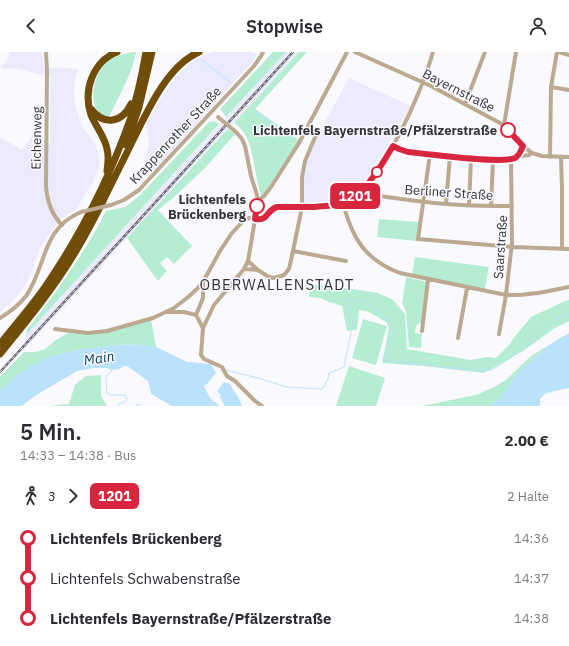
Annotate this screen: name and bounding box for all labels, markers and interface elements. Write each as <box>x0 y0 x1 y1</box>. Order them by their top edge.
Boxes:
icon: back <box>20 15 42 37</box>
text: Stopwise <box>246 15 323 38</box>
icon: person <box>527 15 549 37</box>
street label: Bayernstraße <box>420 65 498 116</box>
street label: Krappenrother Straße <box>126 83 225 188</box>
street label: Eichenweg <box>27 106 46 170</box>
place label: Lichtenfels Bayernstraße/Pfälzerstraße <box>253 122 497 139</box>
marker: Lichtenfels Bayernstraße/Pfälzerstraße <box>500 122 516 138</box>
unlabelled marker <box>371 166 383 178</box>
street label: Berliner Straße <box>404 181 494 204</box>
line badge: 1201 <box>327 183 383 209</box>
text: 1201 <box>338 187 372 205</box>
place label: Lichtenfels Brückenberg <box>168 191 247 223</box>
marker: Lichtenfels Brückenberg <box>249 198 265 214</box>
street label: Saarstraße <box>490 214 511 280</box>
district label: OBERWALLENSTADT <box>200 275 354 294</box>
water label: Main <box>82 347 116 369</box>
text: 5 Min. <box>20 417 82 446</box>
text: 2.00 € <box>504 431 549 450</box>
text: 14:33 – 14:38 · Bus <box>20 447 136 464</box>
icon: walk <box>20 485 42 507</box>
icon: forward <box>62 485 84 507</box>
text: 1201 <box>98 487 131 505</box>
text: 3 <box>48 488 56 505</box>
text: 2 Halte <box>507 488 549 505</box>
text: Lichtenfels Brückenberg <box>50 529 221 548</box>
text: 14:36 <box>514 530 549 547</box>
text: Lichtenfels Schwabenstraße <box>50 569 241 588</box>
text: 14:37 <box>514 570 549 587</box>
text: Lichtenfels Bayernstraße/Pfälzerstraße <box>50 609 331 628</box>
text: 14:38 <box>514 610 549 627</box>

